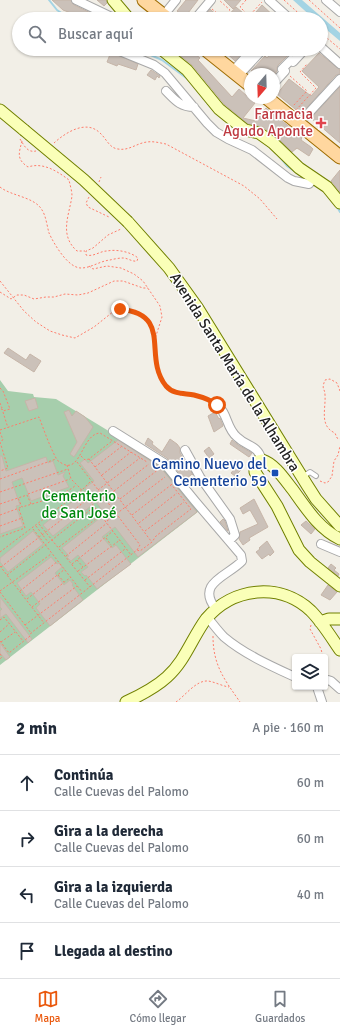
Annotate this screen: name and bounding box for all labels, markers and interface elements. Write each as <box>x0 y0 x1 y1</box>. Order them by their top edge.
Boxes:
search box <box>12 12 328 56</box>
icon: search <box>26 23 48 45</box>
text: Buscar aquí <box>58 25 133 43</box>
north arrow <box>244 68 280 104</box>
place label: Farmacia Agudo Aponte <box>223 105 313 140</box>
marker: Farmacia Agudo Aponte <box>316 118 326 128</box>
street label: Avenida Santa María de la Alhambra <box>166 269 304 475</box>
route end <box>111 300 129 318</box>
route start <box>208 396 226 414</box>
place label: Camino Nuevo del Cementerio 59 <box>152 455 267 490</box>
marker: Camino Nuevo del Cementerio 59 <box>270 468 280 478</box>
park label: Cementerio de San José <box>42 487 116 522</box>
map controls <box>292 654 328 690</box>
button: layers <box>292 654 328 690</box>
text: 2 min <box>16 718 57 739</box>
text: A pie · 160 m <box>252 720 324 736</box>
text: Continúa <box>54 766 113 784</box>
icon: ahead <box>16 772 38 794</box>
text: 60 m <box>297 775 324 791</box>
text: Calle Cuevas del Palomo <box>54 784 189 800</box>
text: Gira a la derecha <box>54 822 164 840</box>
icon: right <box>16 828 38 850</box>
text: 60 m <box>297 831 324 847</box>
text: Calle Cuevas del Palomo <box>54 840 189 856</box>
text: Gira a la izquierda <box>54 878 173 896</box>
icon: left <box>16 884 38 906</box>
text: 40 m <box>297 887 324 903</box>
text: Calle Cuevas del Palomo <box>54 896 189 912</box>
icon: arrive <box>16 940 38 962</box>
text: Llegada al destino <box>54 942 173 960</box>
tab: Mapa <box>35 988 60 1025</box>
tab: Cómo llegar <box>130 988 186 1025</box>
tab: Guardados <box>255 988 305 1025</box>

